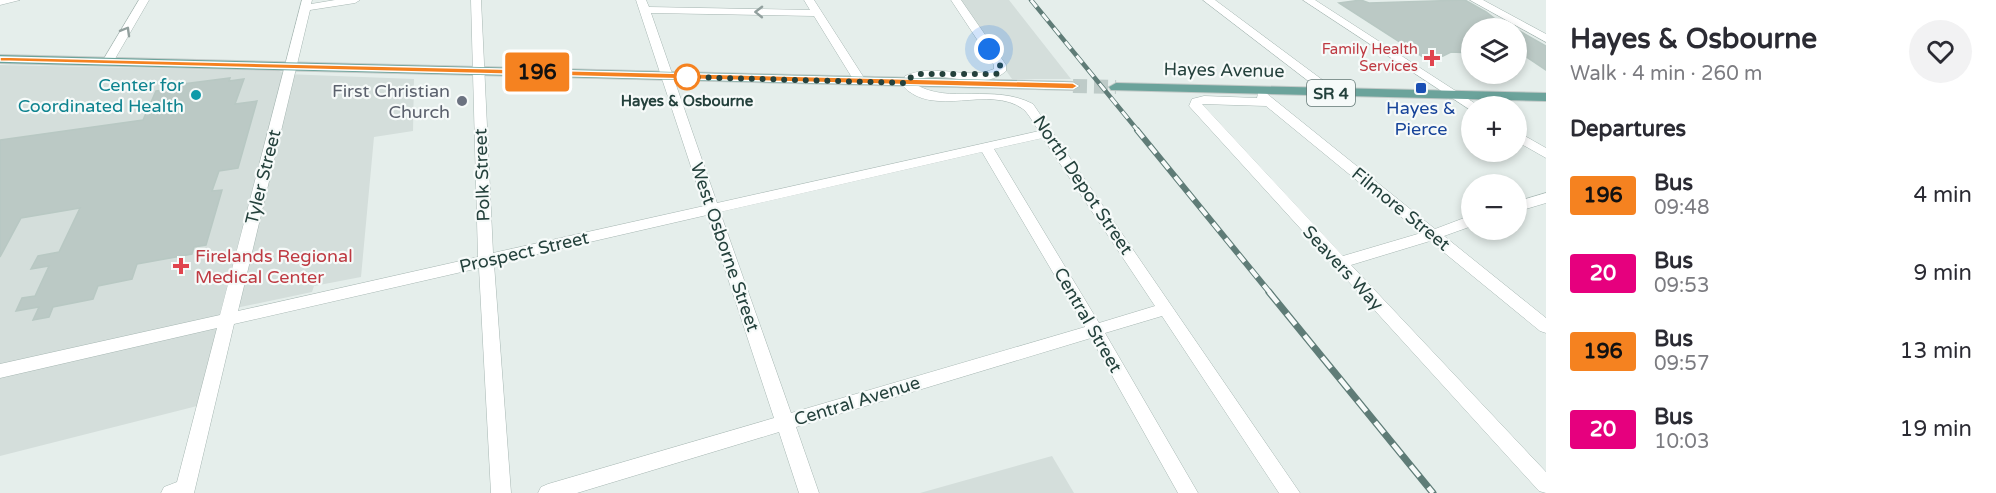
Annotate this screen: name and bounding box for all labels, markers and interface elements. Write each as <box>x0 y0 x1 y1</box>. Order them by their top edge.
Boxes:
one-way arrow <box>754 6 763 18</box>
map controls <box>1461 18 1527 240</box>
button: layers <box>1461 18 1527 84</box>
button: heart <box>1909 20 1972 83</box>
text: Hayes & Osbourne <box>1570 22 1817 56</box>
one-way arrow <box>119 27 130 37</box>
your location <box>974 34 1004 64</box>
place label: Family Health Services <box>1322 40 1418 75</box>
marker: Family Health Services <box>1423 49 1441 67</box>
line badge: 196 <box>502 52 572 92</box>
street label: Hayes Avenue <box>1163 58 1285 82</box>
text: 196 <box>517 60 557 85</box>
text: Walk · 4 min · 260 m <box>1570 62 1762 86</box>
marker: Hayes & Osbourne <box>674 64 700 90</box>
place label: Center for Coordinated Health <box>18 74 184 117</box>
place label: First Christian Church <box>332 80 450 123</box>
road number: SR 4 <box>1307 80 1355 106</box>
marker: Hayes & Pierce <box>1414 81 1428 95</box>
marker: Center for Coordinated Health <box>189 88 203 102</box>
place label: Hayes & Osbourne <box>621 92 754 111</box>
marker: First Christian Church <box>455 94 469 108</box>
button: + <box>1461 96 1527 162</box>
place label: Hayes & Pierce <box>1386 97 1456 140</box>
street label: North Depot Street <box>1028 111 1138 259</box>
text: Departures <box>1570 116 1686 142</box>
street label: Tyler Street <box>241 127 285 227</box>
street label: Polk Street <box>469 128 495 222</box>
street label: West Osborne Street <box>686 160 764 335</box>
street label: Filmore Street <box>1347 163 1455 255</box>
text: Bus <box>1654 170 1693 196</box>
button: − <box>1461 174 1527 240</box>
text: 4 min <box>1913 182 1972 208</box>
text: 196 <box>1583 183 1623 208</box>
text: 09:48 <box>1654 196 1709 220</box>
street label: Seavers Way <box>1298 221 1388 315</box>
street label: Prospect Street <box>457 226 591 278</box>
place label: Firelands Regional Medical Center <box>195 245 353 288</box>
text: Bus <box>1654 248 1693 274</box>
marker: Firelands Regional Medical Center <box>172 257 190 275</box>
text: 9 min <box>1913 260 1972 286</box>
text: 20 <box>1590 261 1616 286</box>
street label: Central Street <box>1049 264 1127 377</box>
text: 09:53 <box>1654 274 1709 298</box>
text: Bus <box>1654 326 1693 352</box>
text: 13 min <box>1900 338 1972 364</box>
text: 196 <box>1583 339 1623 364</box>
text: 09:57 <box>1654 352 1709 376</box>
street label: Central Avenue <box>791 371 923 431</box>
text: Bus <box>1654 404 1693 430</box>
text: 19 min <box>1900 416 1972 442</box>
text: 20 <box>1590 417 1616 442</box>
text: 10:03 <box>1654 430 1709 454</box>

